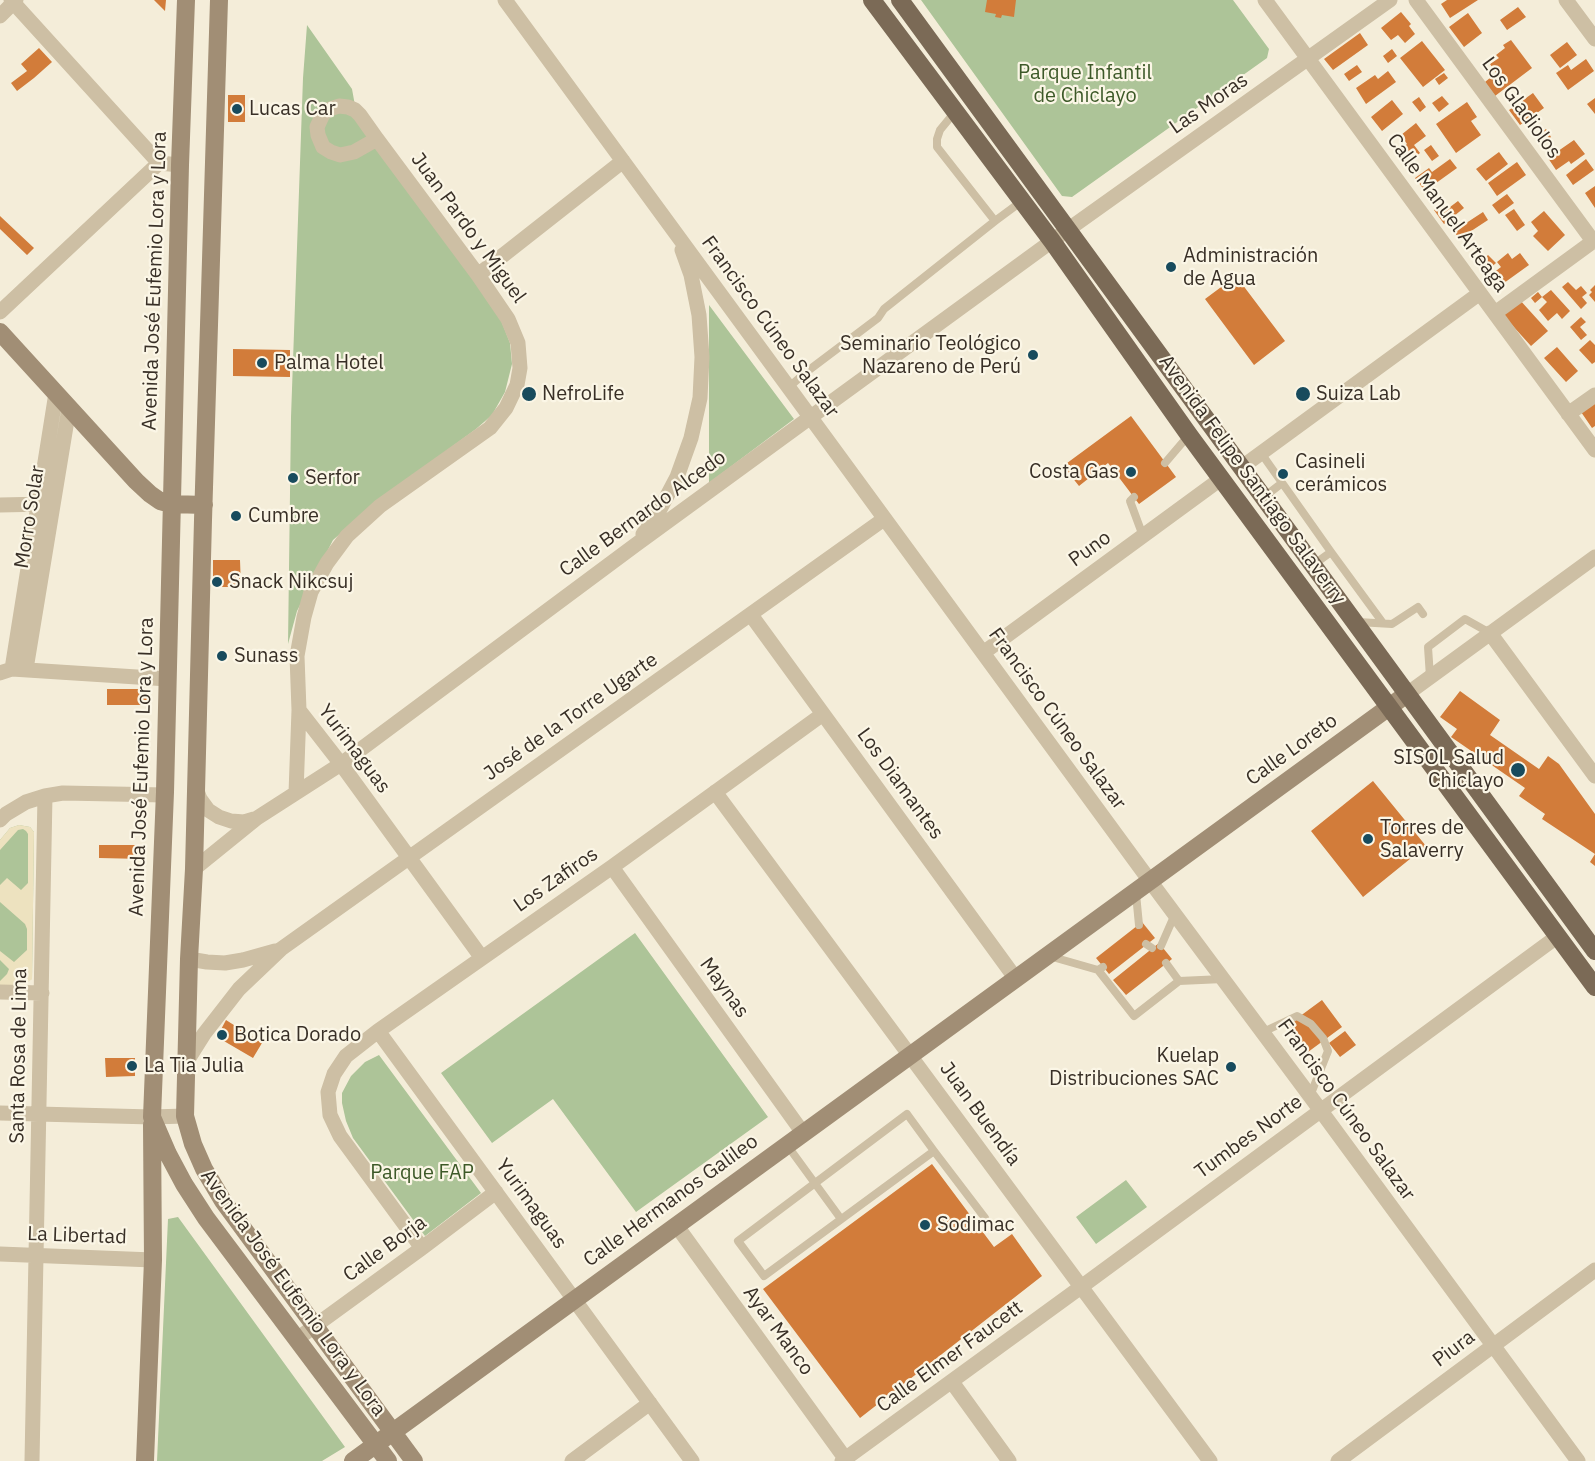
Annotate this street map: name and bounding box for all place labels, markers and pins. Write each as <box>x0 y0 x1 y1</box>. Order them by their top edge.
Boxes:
place label: Lucas Car <box>249 97 336 121</box>
marker: Lucas Car <box>230 102 244 116</box>
place label: Administración de Agua <box>1183 244 1318 291</box>
marker: Administración de Agua <box>1164 260 1178 274</box>
place label: Seminario Teológico Nazareno de Perú <box>840 332 1021 379</box>
marker: Seminario Teológico Nazareno de Perú <box>1026 348 1040 362</box>
place label: Palma Hotel <box>274 351 384 375</box>
marker: Palma Hotel <box>255 356 269 370</box>
place label: NefroLife <box>542 382 624 406</box>
place label: Suiza Lab <box>1316 382 1401 406</box>
marker: NefroLife <box>520 385 538 403</box>
marker: Suiza Lab <box>1294 385 1312 403</box>
place label: Casineli cerámicos <box>1295 450 1387 497</box>
place label: Costa Gas <box>1029 460 1119 484</box>
marker: Costa Gas <box>1124 465 1138 479</box>
place label: Serfor <box>305 466 360 490</box>
marker: Casineli cerámicos <box>1276 467 1290 481</box>
marker: Serfor <box>286 471 300 485</box>
place label: Cumbre <box>248 504 319 528</box>
marker: Cumbre <box>229 509 243 523</box>
place label: Snack Nikcsuj <box>229 570 353 594</box>
marker: Snack Nikcsuj <box>210 575 224 589</box>
place label: Sunass <box>234 644 298 668</box>
marker: Sunass <box>215 649 229 663</box>
place label: SISOL Salud Chiclayo <box>1393 746 1504 793</box>
marker: SISOL Salud Chiclayo <box>1509 761 1527 779</box>
place label: Torres de Salaverry <box>1380 816 1464 863</box>
marker: Torres de Salaverry <box>1361 832 1375 846</box>
place label: Botica Dorado <box>234 1023 361 1047</box>
marker: Botica Dorado <box>215 1028 229 1042</box>
place label: Kuelap Distribuciones SAC <box>1049 1044 1219 1091</box>
place label: La Tia Julia <box>144 1054 244 1078</box>
marker: La Tia Julia <box>125 1059 139 1073</box>
marker: Kuelap Distribuciones SAC <box>1224 1060 1238 1074</box>
place label: Sodimac <box>937 1213 1015 1237</box>
marker: Sodimac <box>918 1218 932 1232</box>

